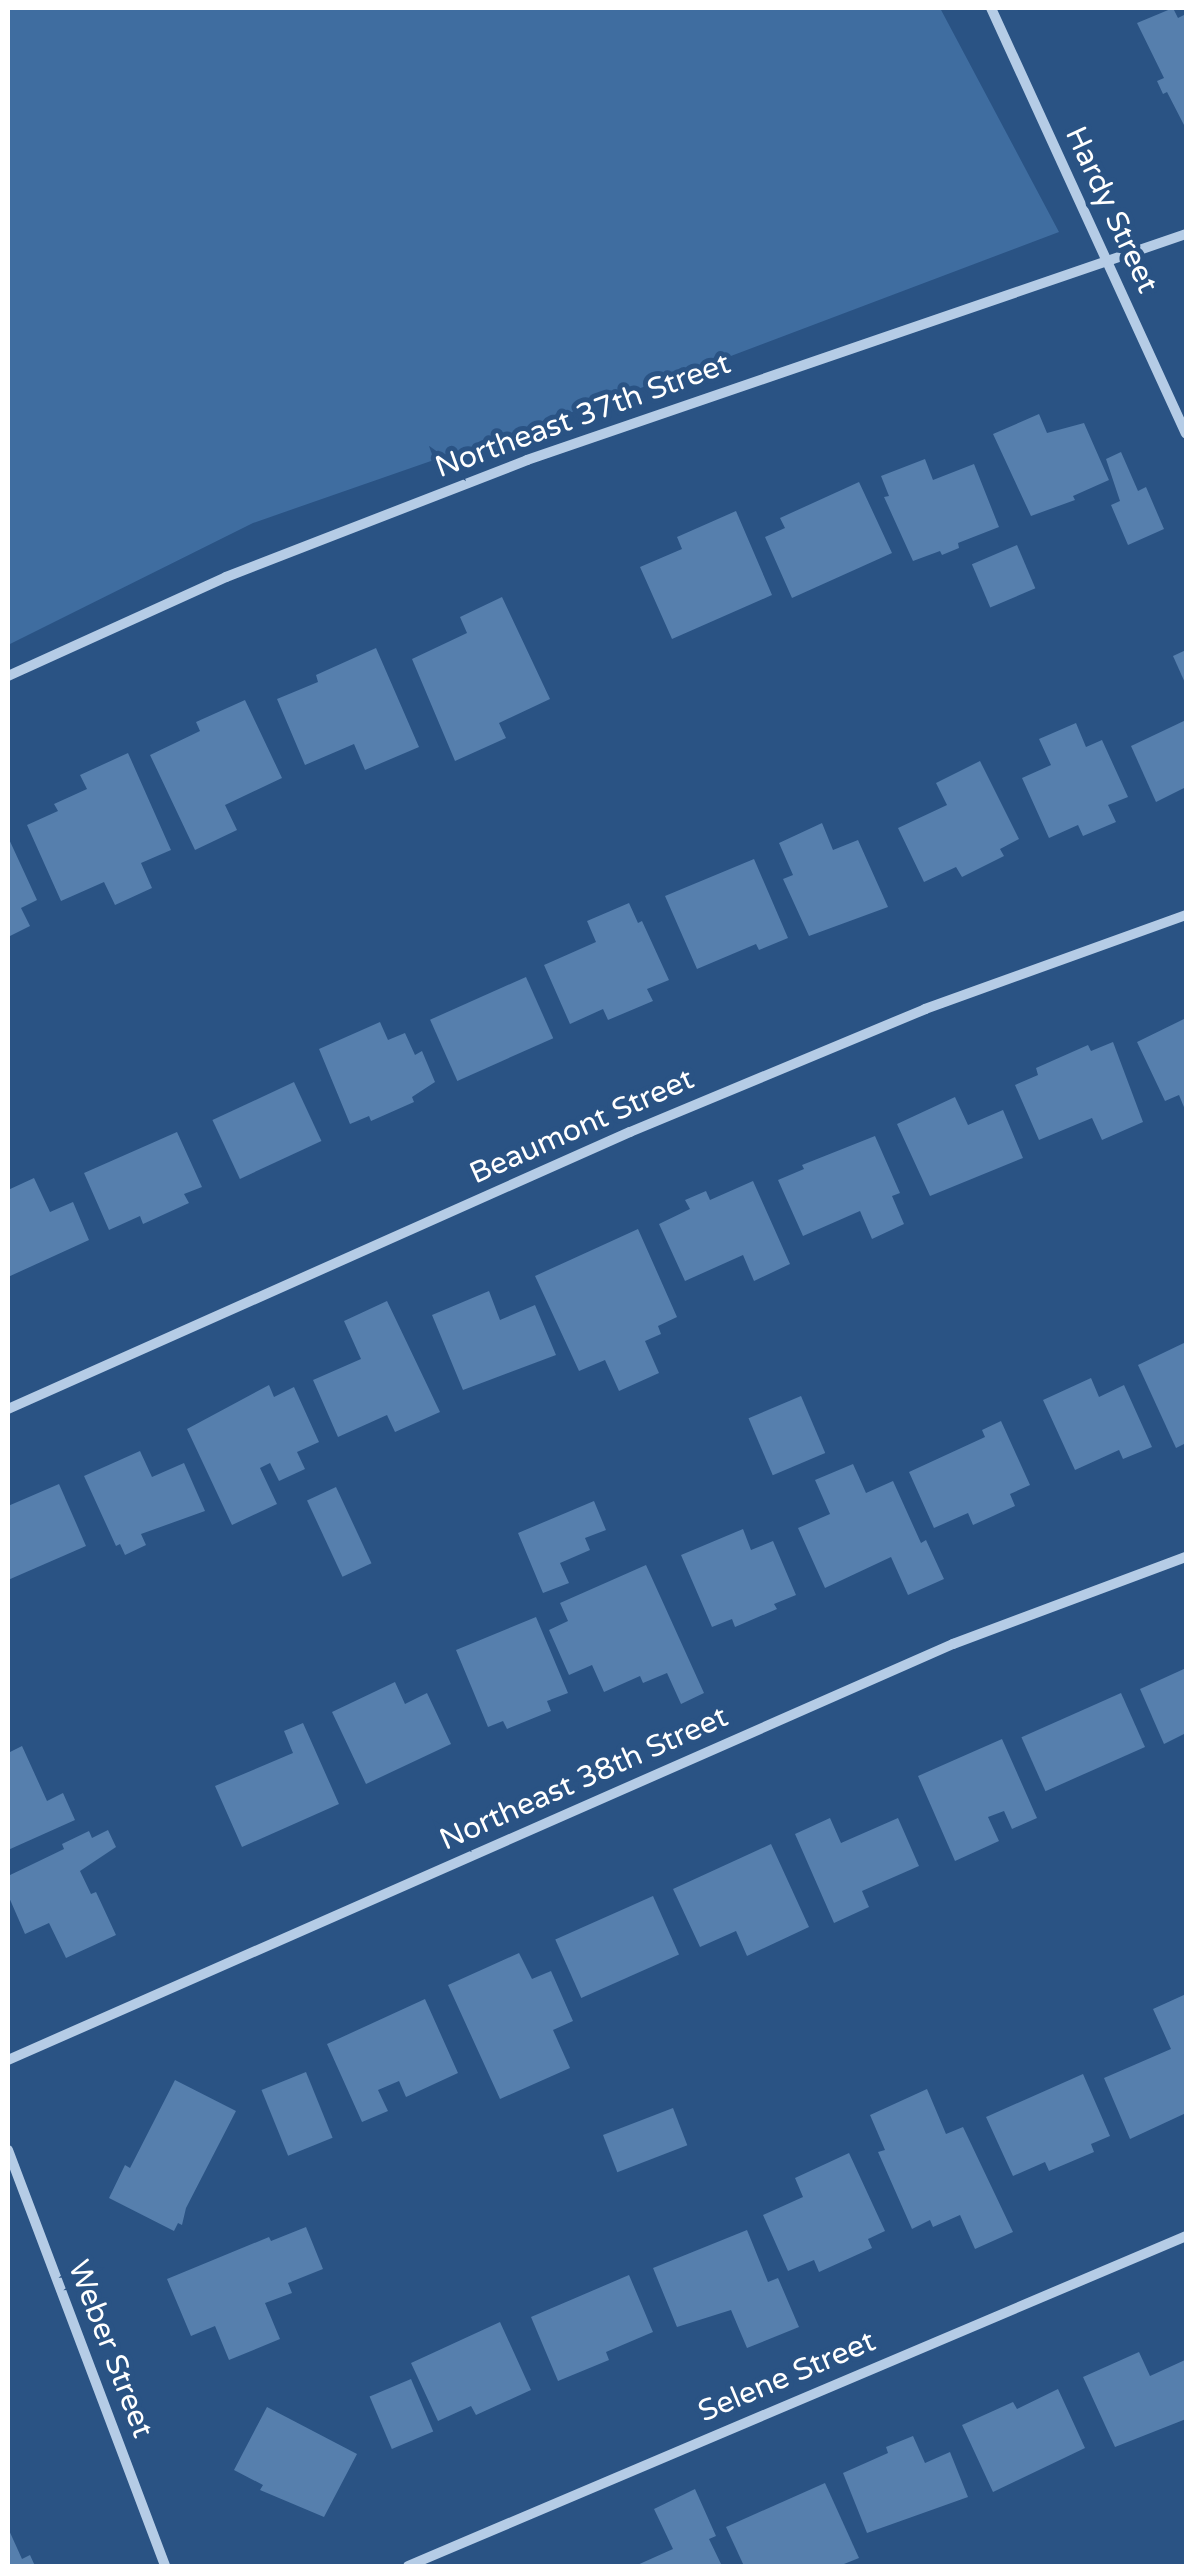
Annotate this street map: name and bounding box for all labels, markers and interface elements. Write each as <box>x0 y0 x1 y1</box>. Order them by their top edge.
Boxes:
street label: Hardy Street <box>1057 121 1165 299</box>
street label: Northeast 37th Street <box>431 346 735 486</box>
street label: Beaumont Street <box>464 1061 700 1193</box>
street label: Northeast 38th Street <box>434 1699 734 1859</box>
street label: Weber Street <box>60 2255 160 2443</box>
street label: Selene Street <box>693 2324 881 2430</box>

